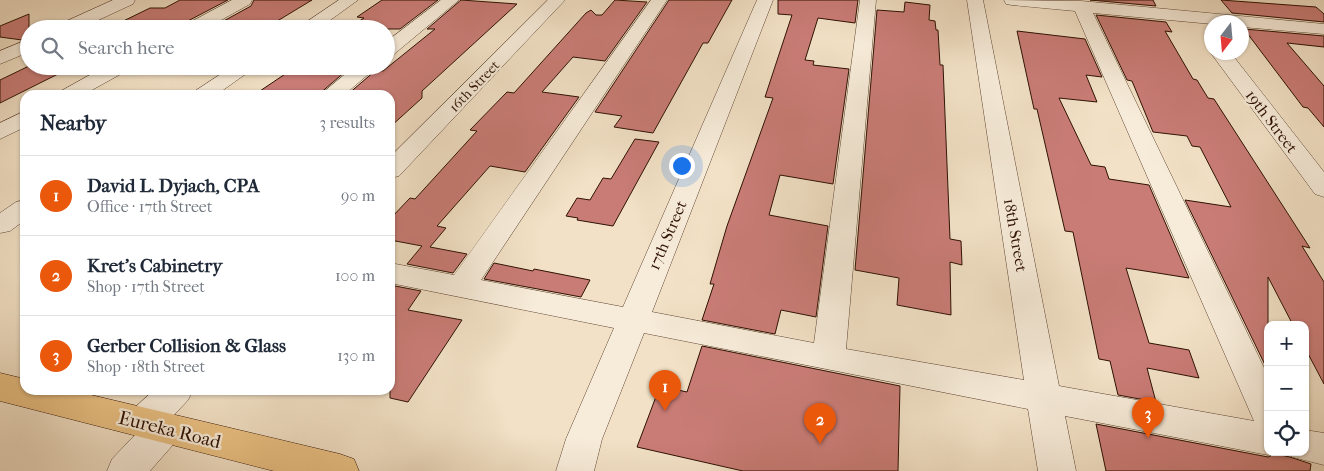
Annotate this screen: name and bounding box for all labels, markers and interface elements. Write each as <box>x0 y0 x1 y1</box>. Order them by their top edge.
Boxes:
north arrow <box>1204 15 1249 60</box>
search box <box>20 20 395 75</box>
icon: search <box>38 34 66 62</box>
text: Search here <box>78 37 174 59</box>
street label: 16th Street <box>446 57 503 116</box>
street label: 19th Street <box>1242 86 1302 157</box>
text: Nearby <box>40 111 106 135</box>
text: 3 results <box>319 113 375 132</box>
your location <box>669 153 695 179</box>
text: David L. Dyjach, CPA <box>87 175 260 197</box>
text: 1 <box>53 186 59 205</box>
text: 90 m <box>341 186 375 205</box>
text: Office · 17th Street <box>87 197 213 216</box>
street label: 17th Street <box>644 197 691 273</box>
street label: 18th Street <box>1000 197 1031 274</box>
text: Kret's Cabinetry <box>87 255 222 277</box>
text: 2 <box>52 266 60 285</box>
text: 100 m <box>335 266 375 285</box>
text: Shop · 17th Street <box>87 277 205 296</box>
map controls <box>1264 321 1309 456</box>
button: + <box>1264 321 1309 366</box>
text: Gerber Collision & Glass <box>87 335 286 357</box>
text: 3 <box>53 346 59 365</box>
text: 130 m <box>337 346 375 365</box>
text: Shop · 18th Street <box>87 357 205 376</box>
button: − <box>1264 366 1309 411</box>
pin: 1 <box>649 370 681 411</box>
pin: 3 <box>1132 397 1164 438</box>
pin: 2 <box>804 403 836 444</box>
street label: Eureka Road <box>116 407 224 453</box>
button: locate <box>1264 411 1309 456</box>

